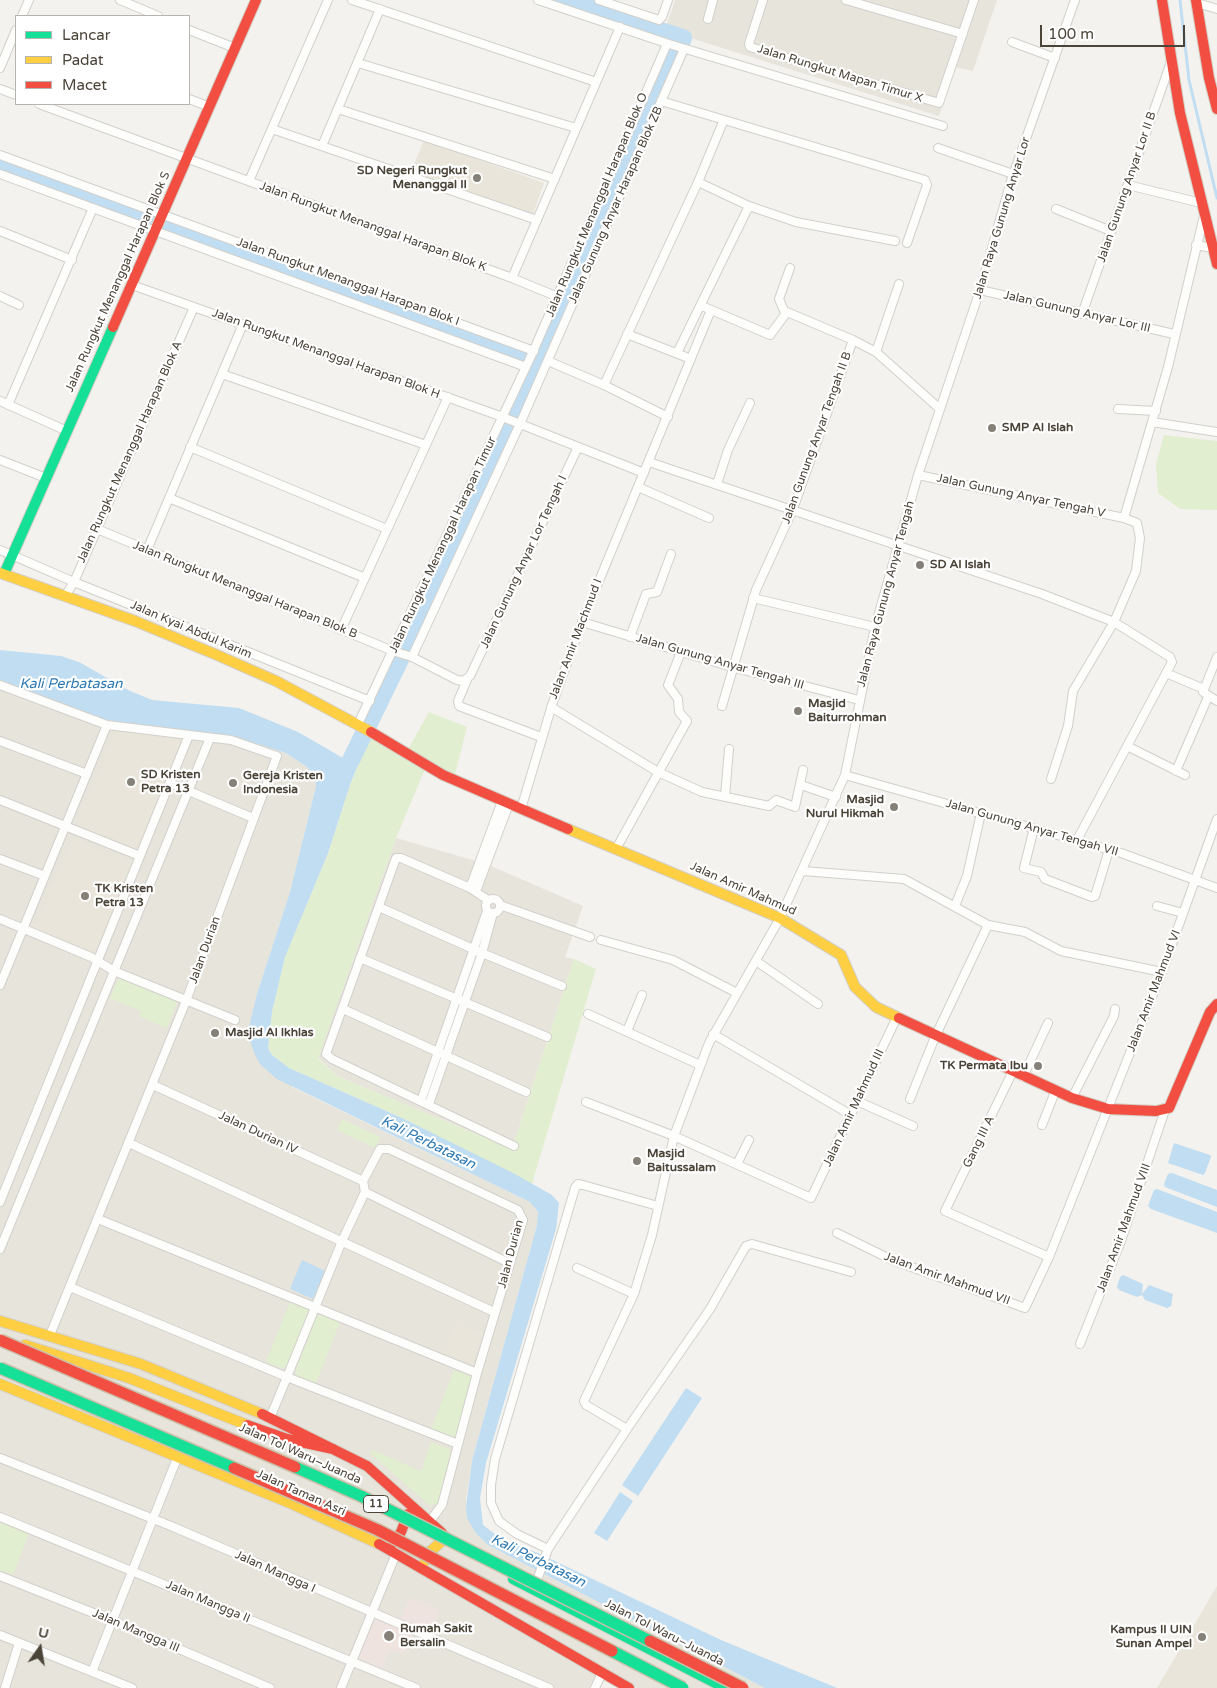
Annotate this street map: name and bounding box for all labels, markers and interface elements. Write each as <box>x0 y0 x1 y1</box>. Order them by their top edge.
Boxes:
legend <box>15 15 190 105</box>
scale bar <box>1042 15 1187 47</box>
text: 100 m <box>1048 25 1094 43</box>
text: Lancar <box>62 26 110 44</box>
street label: Jalan Rungkut Mapan Timur X <box>756 42 924 106</box>
text: Padat <box>62 51 104 69</box>
text: Macet <box>62 76 107 94</box>
street label: Jalan Rungkut Menanggal Harapan Blok O <box>543 91 651 319</box>
street label: Jalan Gunung Anyar Harapan Blok ZB <box>566 104 666 306</box>
street label: Jalan Gunung Anyar Lor II B <box>1094 110 1160 264</box>
street label: Jalan Raya Gunung Anyar Lor <box>970 135 1034 301</box>
place label: SD Negeri Rungkut Menanggal II <box>357 164 467 192</box>
street label: Jalan Rungkut Menanggal Harapan Blok S <box>63 170 173 394</box>
marker: SD Negeri Rungkut Menanggal II <box>471 172 483 184</box>
street label: Jalan Rungkut Menanggal Harapan Blok K <box>258 179 488 275</box>
street label: Jalan Rungkut Menanggal Harapan Blok I <box>235 235 461 329</box>
street label: Jalan Gunung Anyar Lor III <box>1002 288 1152 336</box>
street label: Jalan Rungkut Menanggal Harapan Blok H <box>210 306 442 402</box>
street label: Jalan Rungkut Menanggal Harapan Blok A <box>74 339 186 565</box>
street label: Jalan Gunung Anyar Tengah II B <box>779 350 855 526</box>
place label: SMP Al Islah <box>1002 421 1073 435</box>
marker: SMP Al Islah <box>986 422 998 434</box>
street label: Jalan Rungkut Menanggal Harapan Timur <box>386 434 500 656</box>
street label: Jalan Gunung Anyar Tengah V <box>935 471 1107 521</box>
street label: Jalan Gunung Anyar Lor Tengah I <box>478 473 570 651</box>
street label: Jalan Raya Gunung Anyar Tengah <box>854 499 918 689</box>
street label: Jalan Rungkut Menanggal Harapan Blok B <box>131 538 359 642</box>
place label: SD Al Islah <box>930 558 991 572</box>
marker: SD Al Islah <box>914 559 926 571</box>
street label: Jalan Amir Machmud I <box>546 577 606 701</box>
street label: Jalan Kyai Abdul Karim <box>128 598 254 662</box>
street label: Jalan Gunung Anyar Tengah III <box>634 631 806 693</box>
water label: Kali Perbatasan <box>19 676 123 692</box>
place label: Masjid Baiturrohman <box>808 697 887 725</box>
marker: Masjid Baiturrohman <box>792 705 804 717</box>
place label: SD Kristen Petra 13 <box>141 768 200 796</box>
place label: Gereja Kristen Indonesia <box>243 769 323 797</box>
marker: SD Kristen Petra 13 <box>125 776 137 788</box>
marker: Gereja Kristen Indonesia <box>227 777 239 789</box>
place label: Masjid Nurul Hikmah <box>806 793 884 821</box>
street label: Jalan Gunung Anyar Tengah VII <box>944 796 1120 860</box>
marker: Masjid Nurul Hikmah <box>888 801 900 813</box>
street label: Jalan Amir Mahmud <box>688 859 798 919</box>
place label: TK Kristen Petra 13 <box>95 882 153 910</box>
marker: TK Kristen Petra 13 <box>79 890 91 902</box>
street label: Jalan Durian <box>186 914 224 986</box>
street label: Jalan Amir Mahmud VI <box>1124 928 1184 1054</box>
place label: Masjid Al Ikhlas <box>225 1026 313 1040</box>
marker: Masjid Al Ikhlas <box>209 1027 221 1039</box>
street label: Jalan Amir Mahmud III <box>820 1047 888 1169</box>
place label: TK Permata Ibu <box>940 1059 1028 1073</box>
marker: TK Permata Ibu <box>1032 1060 1044 1072</box>
street label: Jalan Durian IV <box>216 1108 300 1158</box>
water label: Kali Perbatasan <box>378 1113 478 1173</box>
street label: Gang III A <box>960 1114 998 1170</box>
place label: Masjid Baitussalam <box>647 1147 716 1175</box>
marker: Masjid Baitussalam <box>631 1155 643 1167</box>
street label: Jalan Amir Mahmud VIII <box>1094 1161 1154 1295</box>
street label: Jalan Durian <box>495 1218 527 1290</box>
street label: Jalan Amir Mahmud VII <box>882 1250 1012 1308</box>
street label: Jalan Tol Waru–Juanda <box>237 1421 363 1487</box>
street label: Jalan Taman Asri <box>254 1467 348 1519</box>
road number: 11 <box>364 1496 388 1512</box>
water label: Kali Perbatasan <box>488 1531 588 1591</box>
street label: Jalan Mangga I <box>233 1548 317 1596</box>
street label: Jalan Mangga II <box>164 1578 252 1626</box>
street label: Jalan Tol Waru–Juanda <box>602 1597 726 1669</box>
street label: Jalan Mangga III <box>90 1606 182 1656</box>
place label: Rumah Sakit Bersalin <box>400 1622 472 1650</box>
north arrow <box>15 1623 65 1673</box>
text: U <box>36 1623 51 1642</box>
place label: Kampus II UIN Sunan Ampel <box>1110 1623 1192 1651</box>
marker: Rumah Sakit Bersalin <box>382 1629 396 1643</box>
marker: Kampus II UIN Sunan Ampel <box>1196 1631 1208 1643</box>

